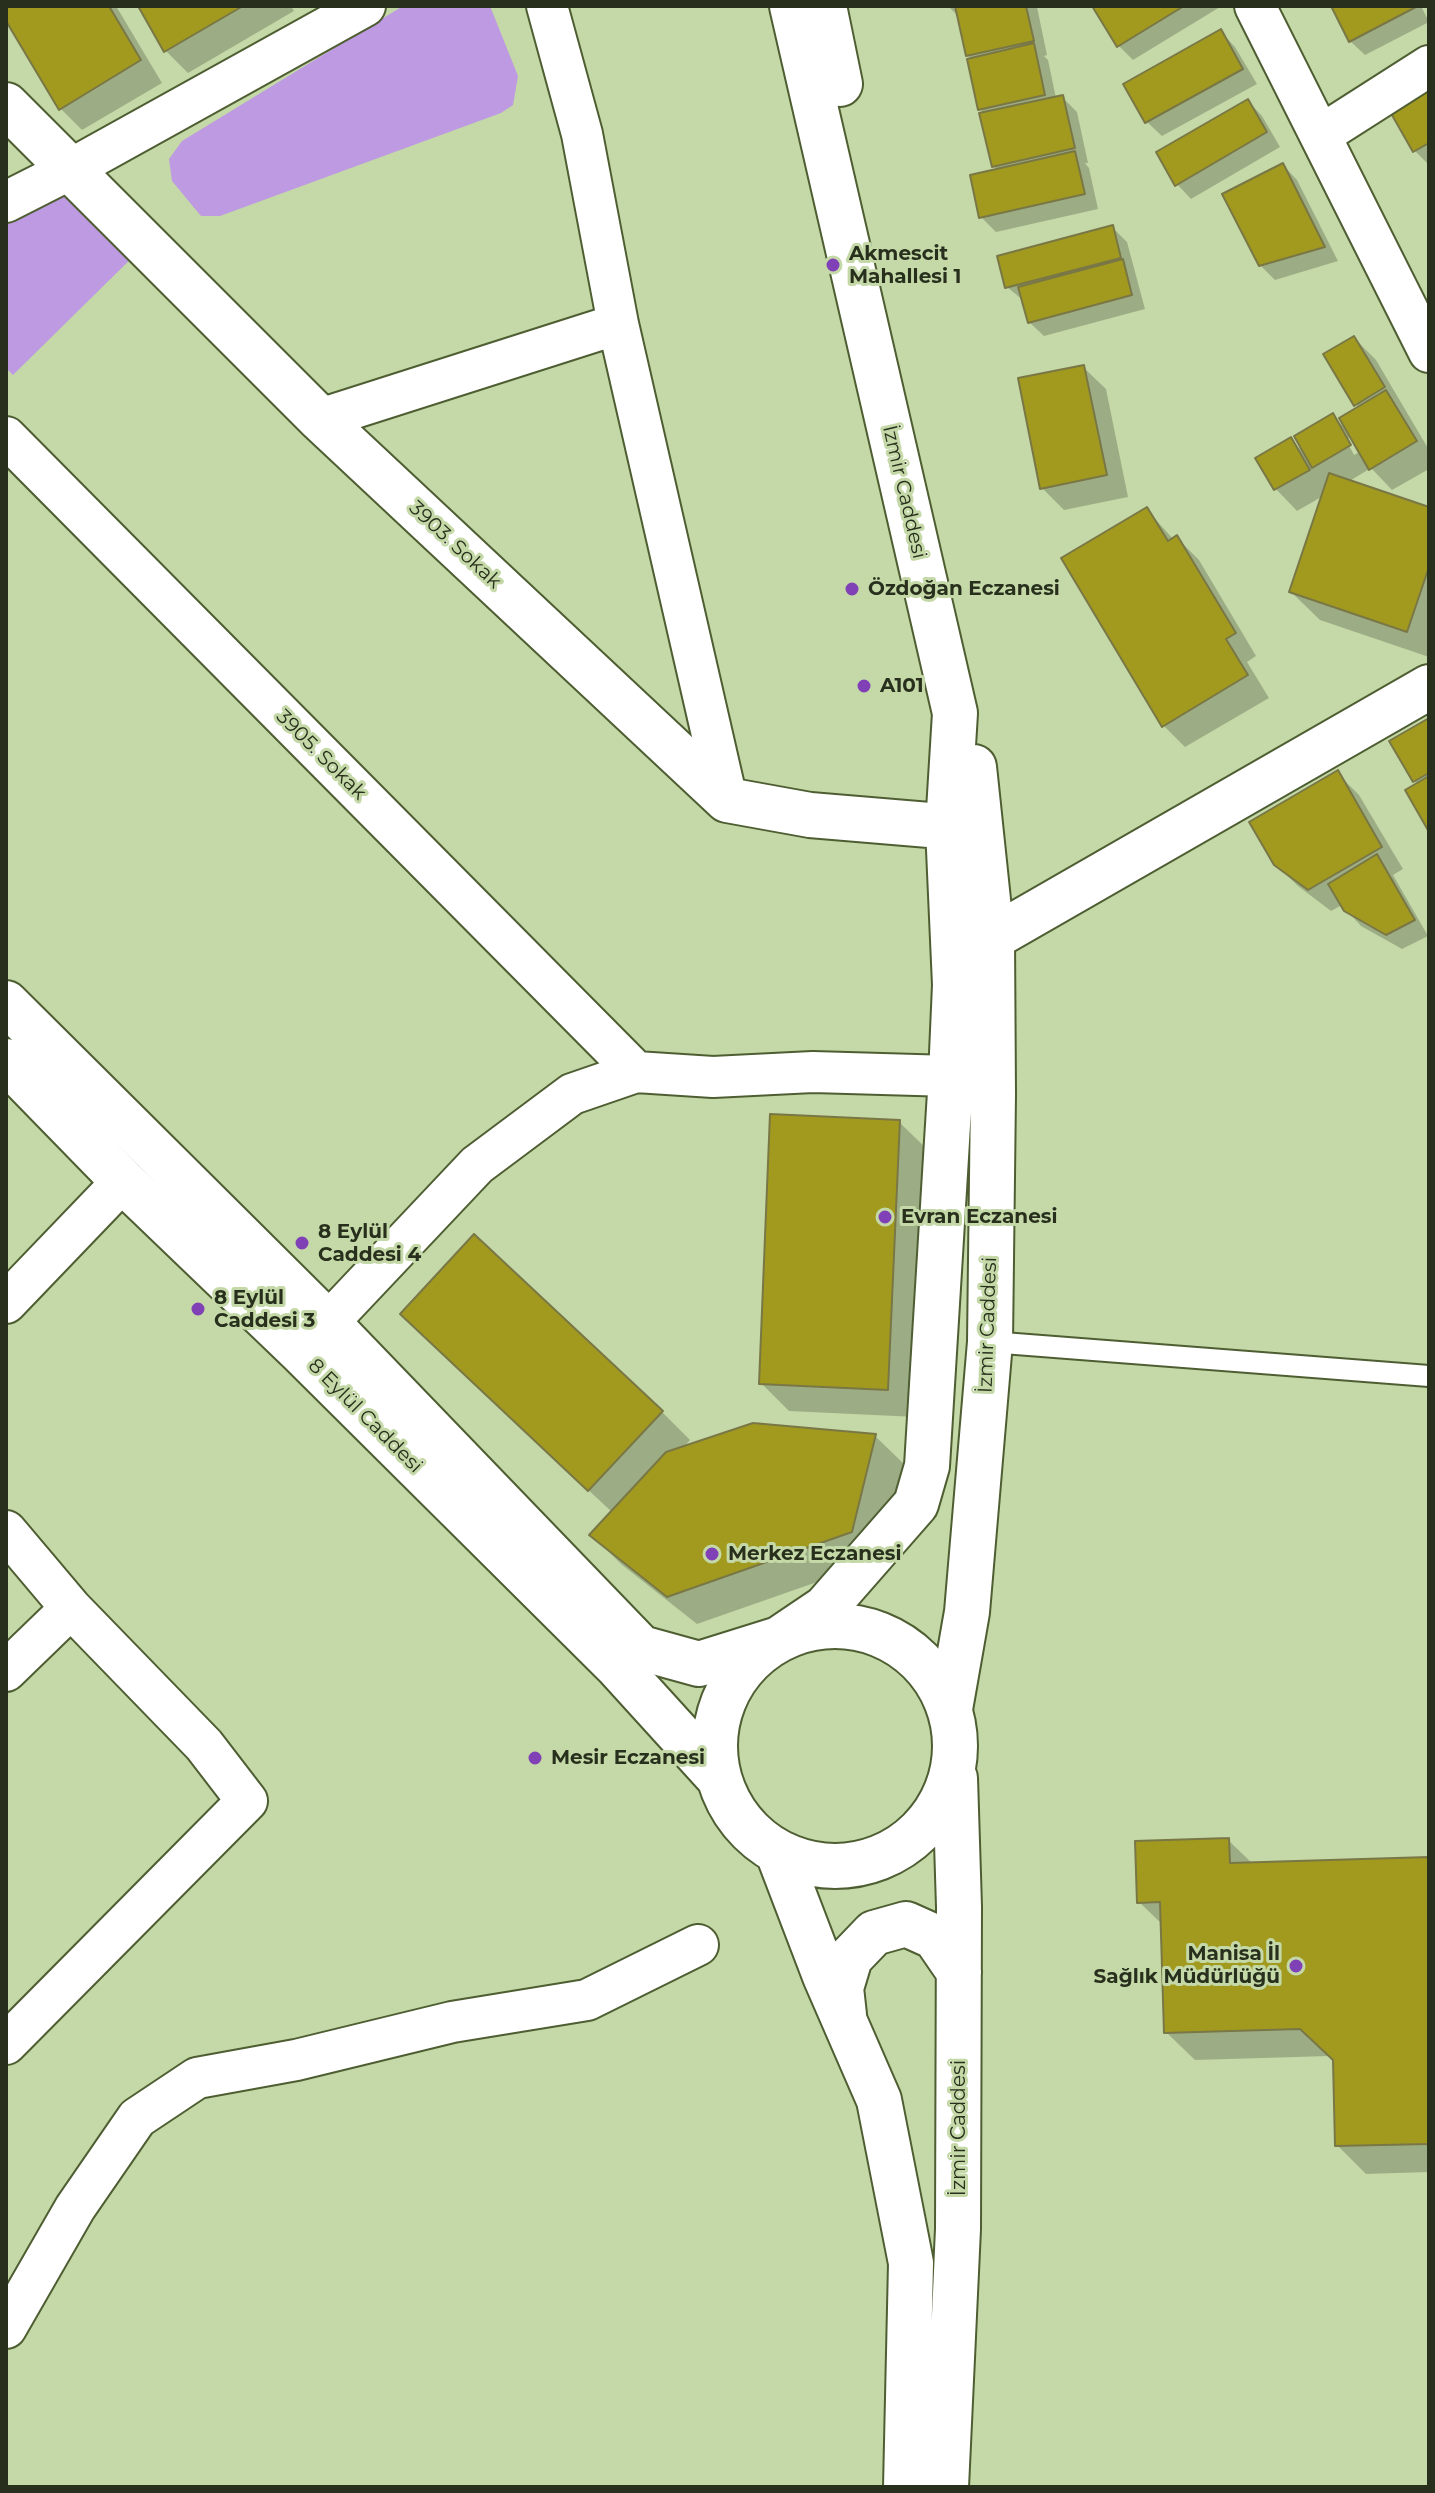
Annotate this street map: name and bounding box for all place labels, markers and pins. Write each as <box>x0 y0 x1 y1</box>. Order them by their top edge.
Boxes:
place label: Akmescit Mahallesi 1 <box>849 242 961 289</box>
marker: Akmescit Mahallesi 1 <box>824 256 842 274</box>
place label: Özdoğan Eczanesi <box>868 577 1060 601</box>
marker: Özdoğan Eczanesi <box>843 580 861 598</box>
place label: A101 <box>880 674 924 698</box>
marker: A101 <box>855 677 873 695</box>
place label: Evran Eczanesi <box>901 1205 1057 1229</box>
marker: Evran Eczanesi <box>876 1208 894 1226</box>
place label: 8 Eylül Caddesi 4 <box>318 1220 421 1267</box>
marker: 8 Eylül Caddesi 4 <box>293 1234 311 1252</box>
place label: 8 Eylül Caddesi 3 <box>214 1286 315 1333</box>
marker: 8 Eylül Caddesi 3 <box>189 1300 207 1318</box>
place label: Merkez Eczanesi <box>728 1542 901 1566</box>
marker: Merkez Eczanesi <box>703 1545 721 1563</box>
place label: Mesir Eczanesi <box>551 1746 705 1770</box>
marker: Mesir Eczanesi <box>526 1749 544 1767</box>
place label: Manisa İl Sağlık Müdürlüğü <box>1094 1942 1280 1989</box>
marker: Manisa İl Sağlık Müdürlüğü <box>1287 1957 1305 1975</box>

